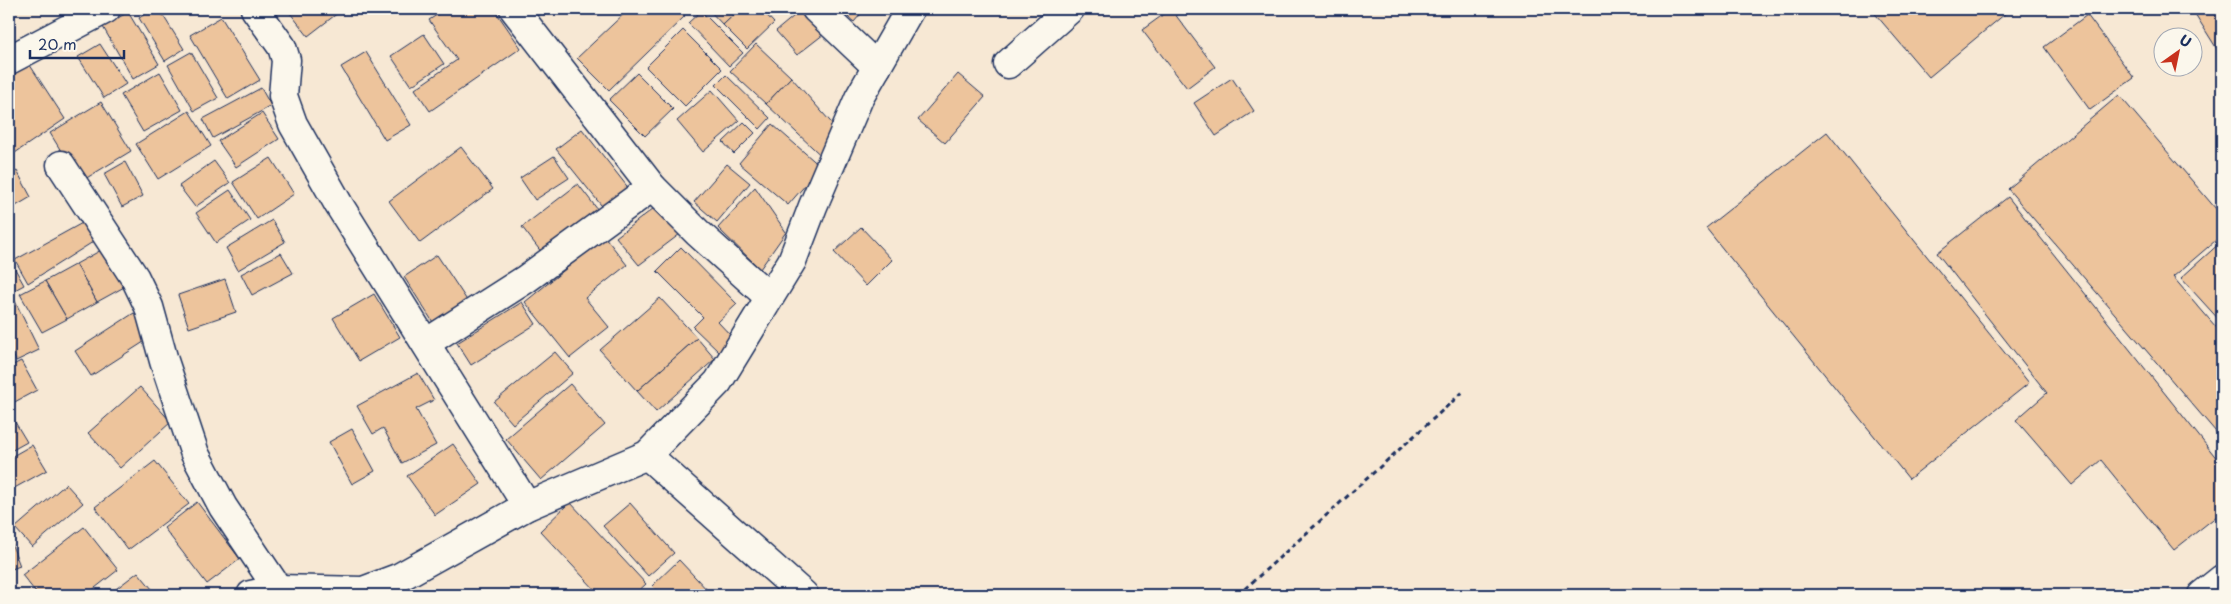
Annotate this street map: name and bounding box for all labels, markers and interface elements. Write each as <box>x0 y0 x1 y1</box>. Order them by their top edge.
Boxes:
scale bar <box>30 28 124 60</box>
north arrow <box>2154 28 2204 78</box>
text: U <box>2175 29 2196 52</box>
text: 20 m <box>38 32 77 55</box>

